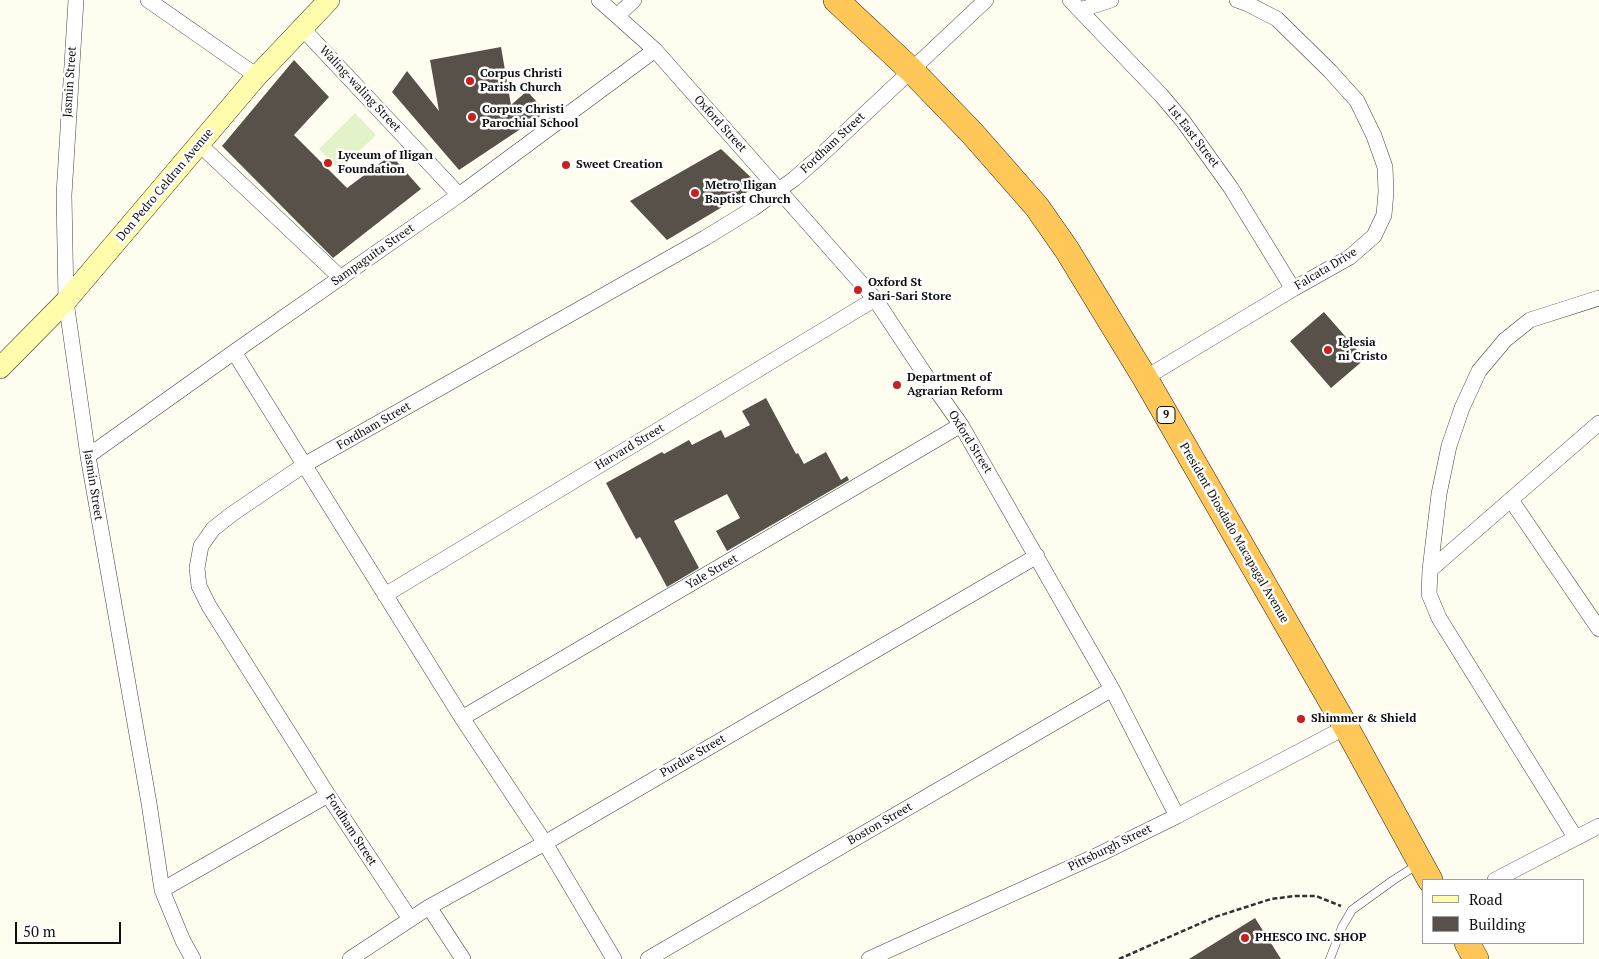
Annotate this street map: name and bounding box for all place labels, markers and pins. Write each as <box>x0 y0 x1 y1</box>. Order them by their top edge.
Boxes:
place label: Corpus Christi Parish Church <box>480 67 562 95</box>
marker: Corpus Christi Parish Church <box>464 75 476 87</box>
place label: Corpus Christi Parochial School <box>482 103 578 131</box>
marker: Corpus Christi Parochial School <box>466 111 478 123</box>
place label: Lyceum of Iligan Foundation <box>338 149 433 177</box>
marker: Lyceum of Iligan Foundation <box>322 157 334 169</box>
place label: Sweet Creation <box>576 158 663 172</box>
marker: Sweet Creation <box>560 159 572 171</box>
place label: Metro Iligan Baptist Church <box>705 179 791 207</box>
marker: Metro Iligan Baptist Church <box>689 187 701 199</box>
place label: Oxford St Sari-Sari Store <box>868 276 952 304</box>
marker: Oxford St Sari-Sari Store <box>852 284 864 296</box>
place label: Iglesia ni Cristo <box>1338 336 1387 364</box>
marker: Iglesia ni Cristo <box>1322 344 1334 356</box>
place label: Department of Agrarian Reform <box>907 371 1003 399</box>
marker: Department of Agrarian Reform <box>891 379 903 391</box>
place label: Shimmer & Shield <box>1311 712 1416 726</box>
marker: Shimmer & Shield <box>1295 713 1307 725</box>
place label: PHESCO INC. SHOP <box>1255 931 1367 945</box>
marker: PHESCO INC. SHOP <box>1239 932 1251 944</box>

